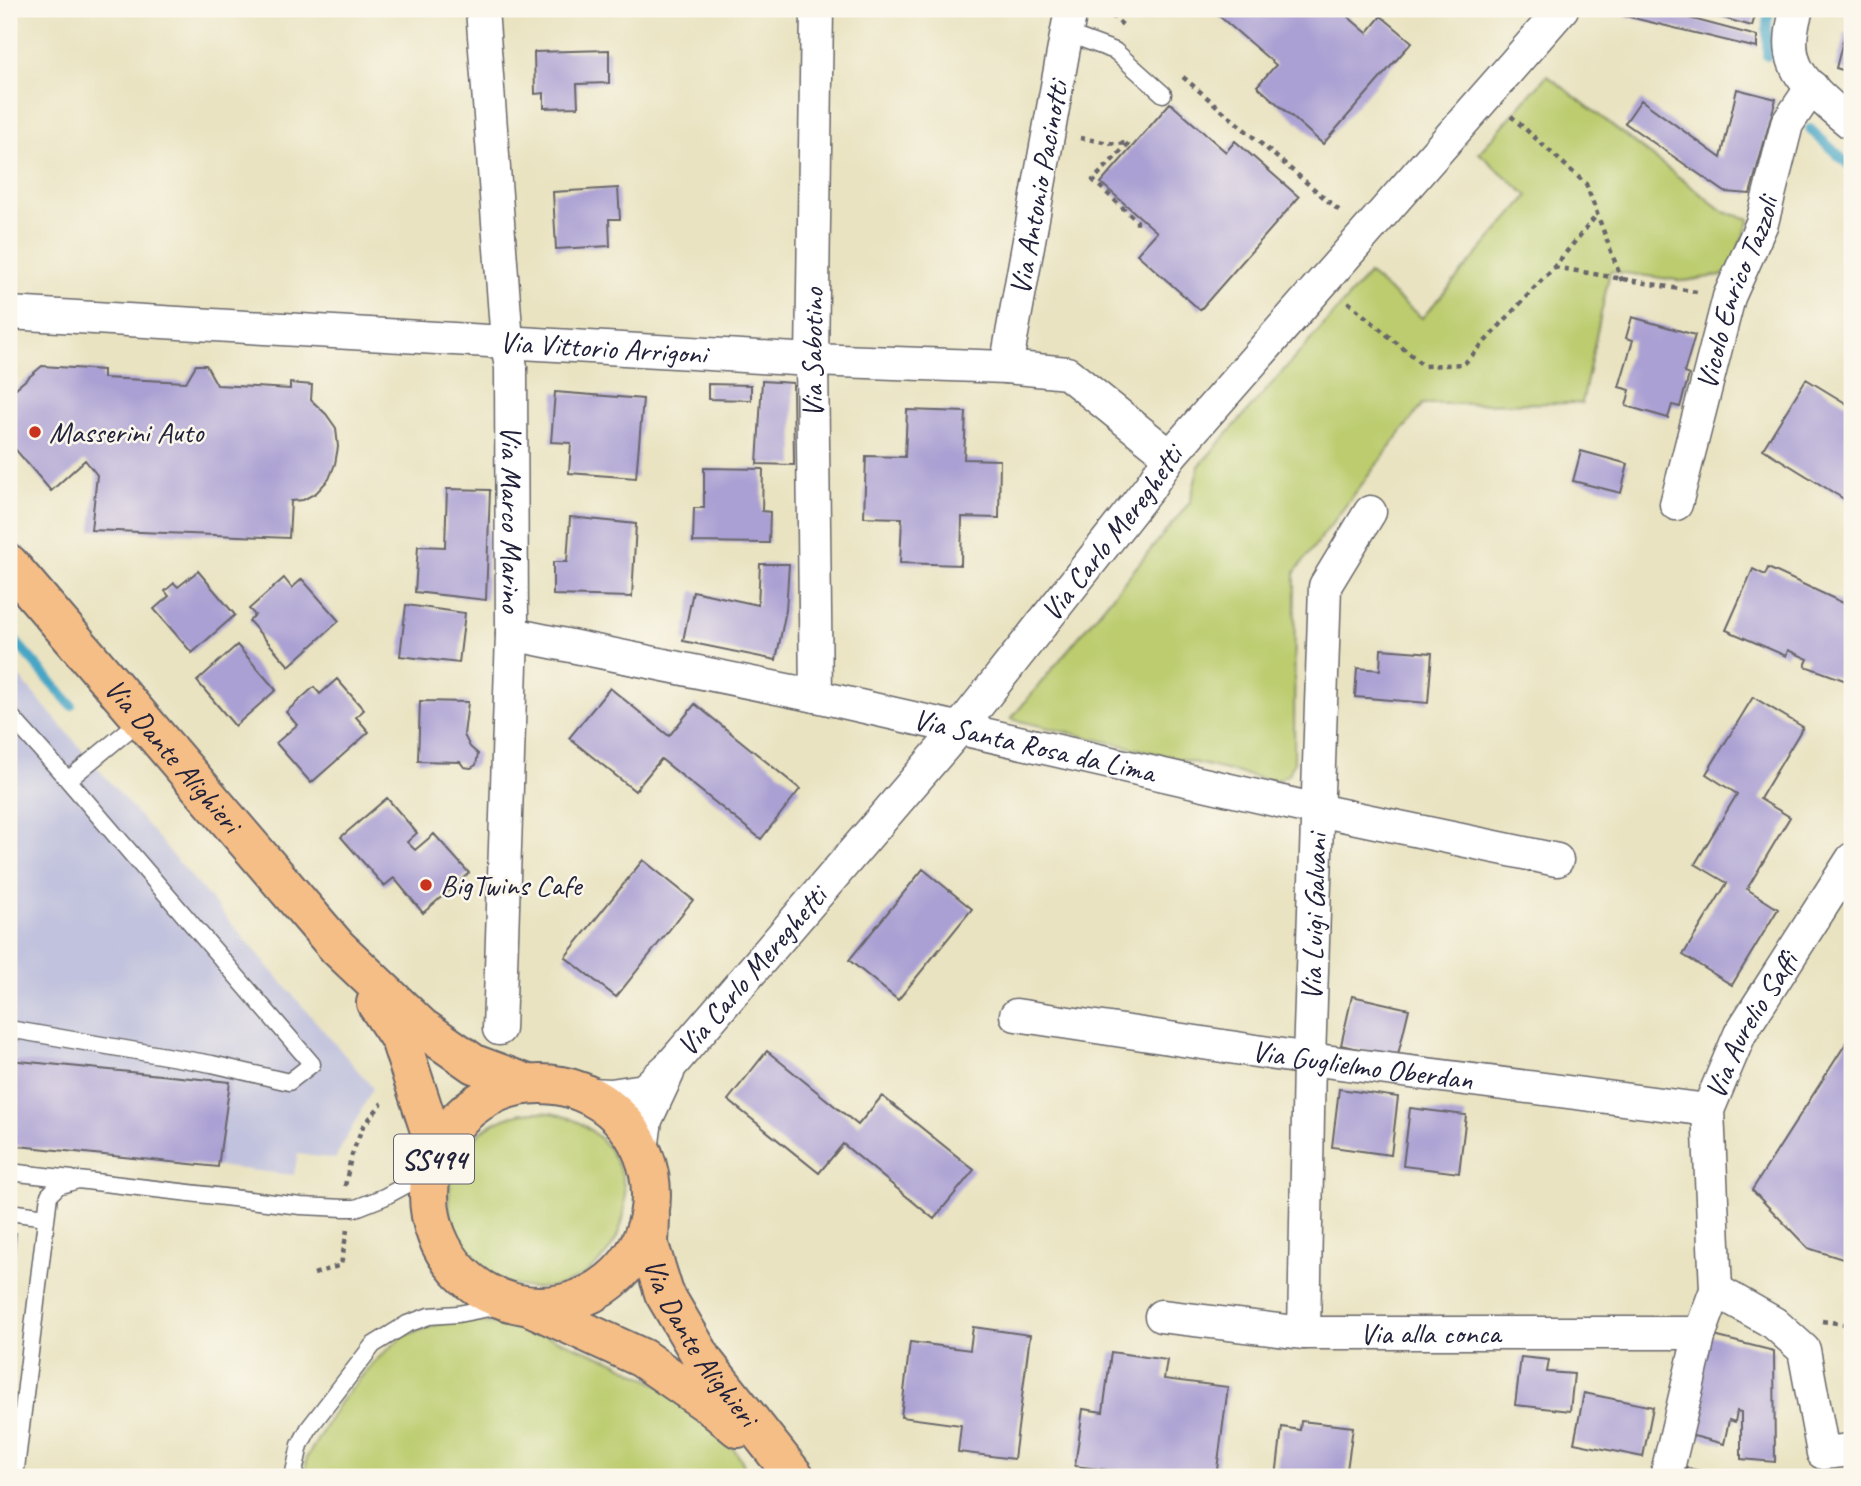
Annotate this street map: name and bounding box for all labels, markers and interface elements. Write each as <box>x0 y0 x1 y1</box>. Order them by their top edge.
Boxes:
street label: Via Antonio Pacinotti <box>1000 75 1077 298</box>
street label: Vicolo Enrico Tazzoli <box>1687 190 1788 393</box>
street label: Via Sabotino <box>793 286 832 418</box>
street label: Via Vittorio Arrigoni <box>498 323 711 373</box>
place label: Masserini Auto <box>49 413 205 451</box>
marker: Masserini Auto <box>27 424 43 440</box>
street label: Via Marco Marino <box>492 425 531 614</box>
street label: Via Carlo Mereghetti <box>1032 434 1192 629</box>
street label: Via Dante Alighieri <box>96 670 252 843</box>
street label: Via Santa Rosa da Lima <box>910 700 1161 792</box>
street label: Via Luigi Galvani <box>1292 830 1336 1001</box>
place label: BigTwins Cafe <box>440 866 583 904</box>
street label: Via Carlo Mereghetti <box>668 876 837 1064</box>
marker: BigTwins Cafe <box>418 877 434 893</box>
street label: Via Aurelio Saffi <box>1696 942 1808 1104</box>
street label: Via Guglielmo Oberdan <box>1249 1032 1475 1099</box>
road number: SS494 <box>394 1134 474 1184</box>
street label: Via Dante Alighieri <box>635 1254 769 1437</box>
street label: Via alla conca <box>1360 1314 1503 1352</box>

